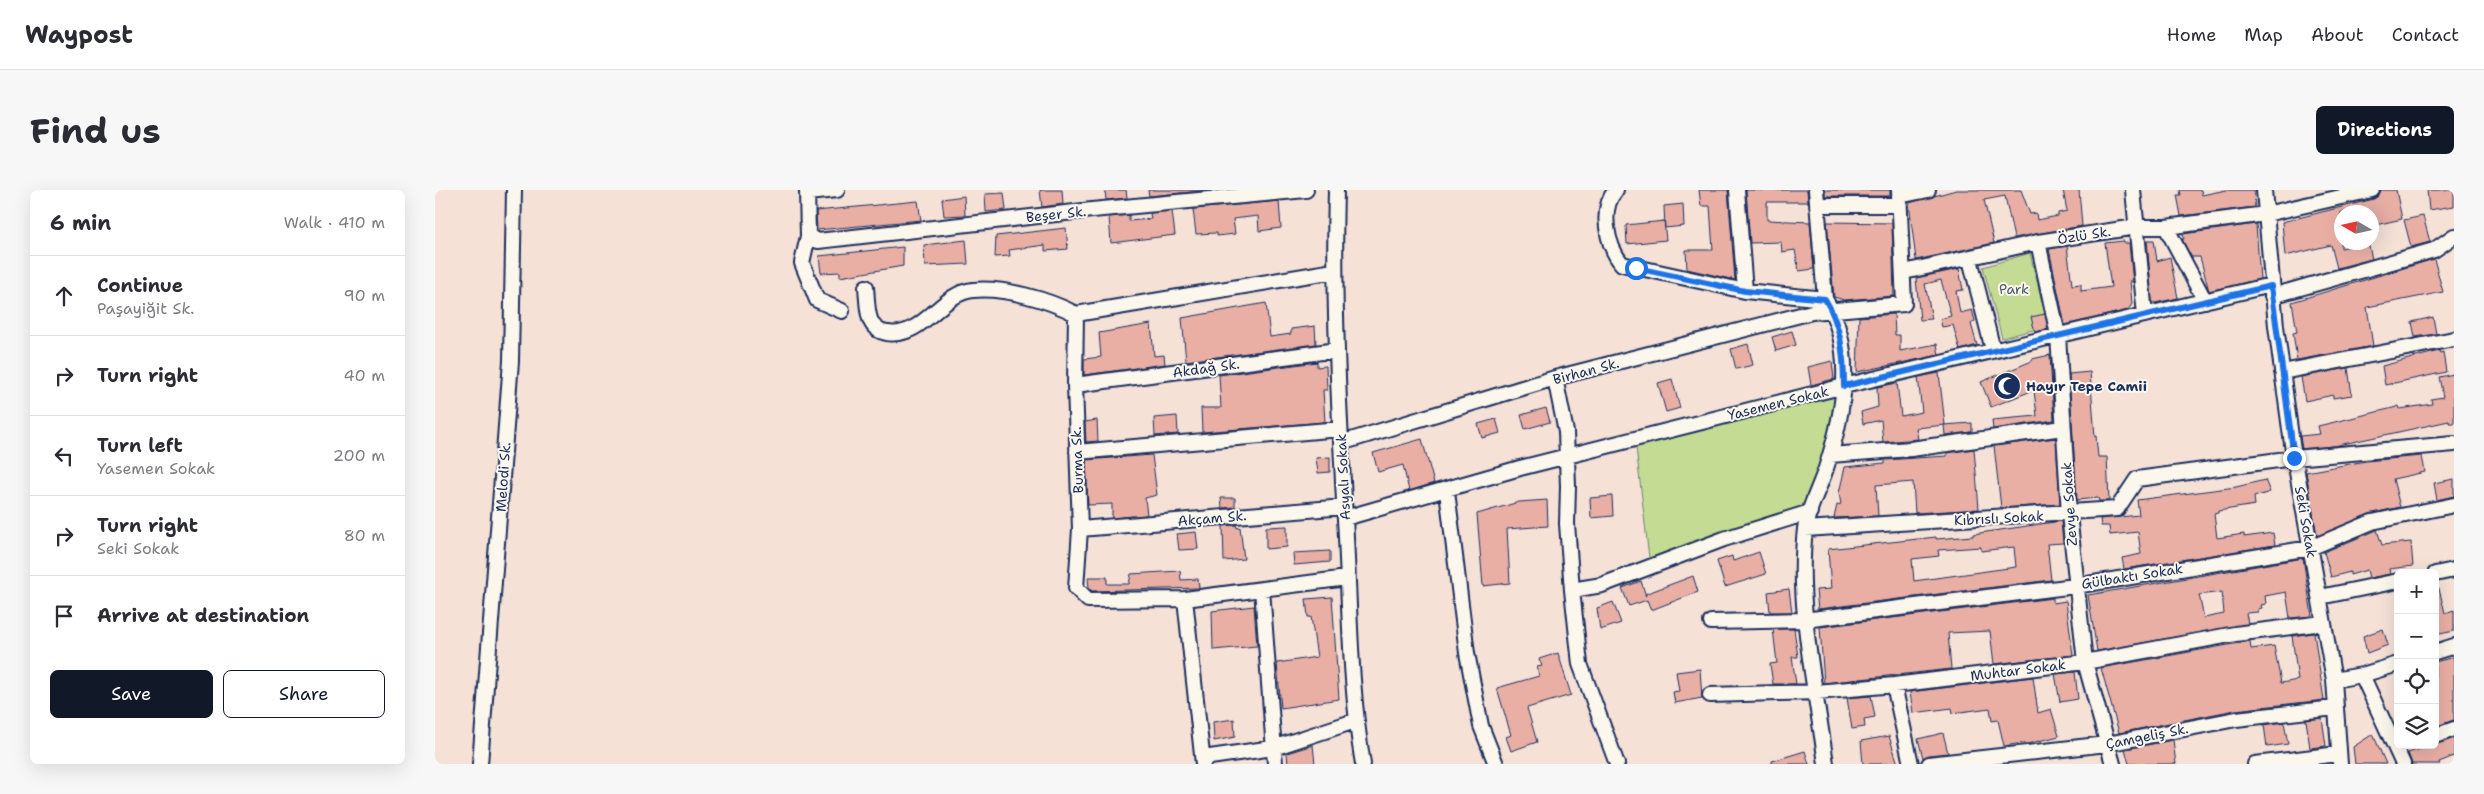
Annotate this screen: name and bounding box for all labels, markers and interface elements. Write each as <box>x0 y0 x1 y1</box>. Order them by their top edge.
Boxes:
text: Waypost <box>25 19 133 51</box>
text: Home <box>2167 23 2216 47</box>
text: Map <box>2244 23 2283 47</box>
text: About <box>2311 23 2364 47</box>
text: Contact <box>2392 23 2459 47</box>
button: Directions <box>2316 106 2454 154</box>
text: Find us <box>30 107 161 154</box>
street label: Beşer Sk. <box>1025 202 1087 226</box>
north arrow <box>2334 205 2379 250</box>
text: 6 min <box>50 209 111 237</box>
text: Walk · 410 m <box>284 212 385 233</box>
street label: Özlü Sk. <box>2056 222 2112 248</box>
route start <box>1625 257 1648 280</box>
text: Continue <box>97 273 183 298</box>
park label: Park <box>1999 280 2029 298</box>
icon: ahead <box>50 282 78 310</box>
text: 90 m <box>344 285 385 306</box>
text: Paşayiğit Sk. <box>97 298 194 319</box>
street label: Akdağ Sk. <box>1171 354 1241 382</box>
street label: Birhan Sk. <box>1551 354 1621 388</box>
icon: right <box>50 362 78 390</box>
text: Turn right <box>97 363 198 388</box>
text: 40 m <box>343 365 385 386</box>
mosque icon: Hayır Tepe Camii <box>1992 371 2022 401</box>
place label: Hayır Tepe Camii <box>2026 377 2147 395</box>
street label: Yasemen Sokak <box>1726 382 1830 424</box>
street label: Burma Sk. <box>1067 426 1087 494</box>
text: Turn left <box>97 433 183 458</box>
street label: Asyalı Sokak <box>1332 433 1354 521</box>
street label: Melodi Sk. <box>492 441 514 513</box>
icon: left <box>50 442 78 470</box>
text: 200 m <box>333 445 385 466</box>
route end <box>2283 447 2306 470</box>
text: Yasemen Sokak <box>97 458 215 479</box>
street label: Zevye Sokak <box>2057 461 2081 547</box>
street label: Seki Sokak <box>2291 485 2321 559</box>
street label: Akçam Sk. <box>1177 506 1247 530</box>
street label: Kıbrıslı Sokak <box>1953 507 2045 529</box>
text: Turn right <box>97 513 198 538</box>
icon: right <box>50 522 78 550</box>
text: 80 m <box>344 525 385 546</box>
text: Seki Sokak <box>97 538 179 559</box>
street label: Gülbaktı Sokak <box>2080 559 2184 593</box>
map controls <box>2394 569 2439 749</box>
button: + <box>2394 569 2439 614</box>
icon: arrive <box>50 602 78 630</box>
text: Arrive at destination <box>97 603 309 628</box>
button: − <box>2394 614 2439 659</box>
street label: Muhtar Sokak <box>1969 655 2067 685</box>
button: locate <box>2394 659 2439 704</box>
button: Save <box>50 670 213 718</box>
button: Share <box>223 670 385 718</box>
button: layers <box>2394 704 2439 749</box>
street label: Çamgeliş Sk. <box>2104 719 2190 753</box>

